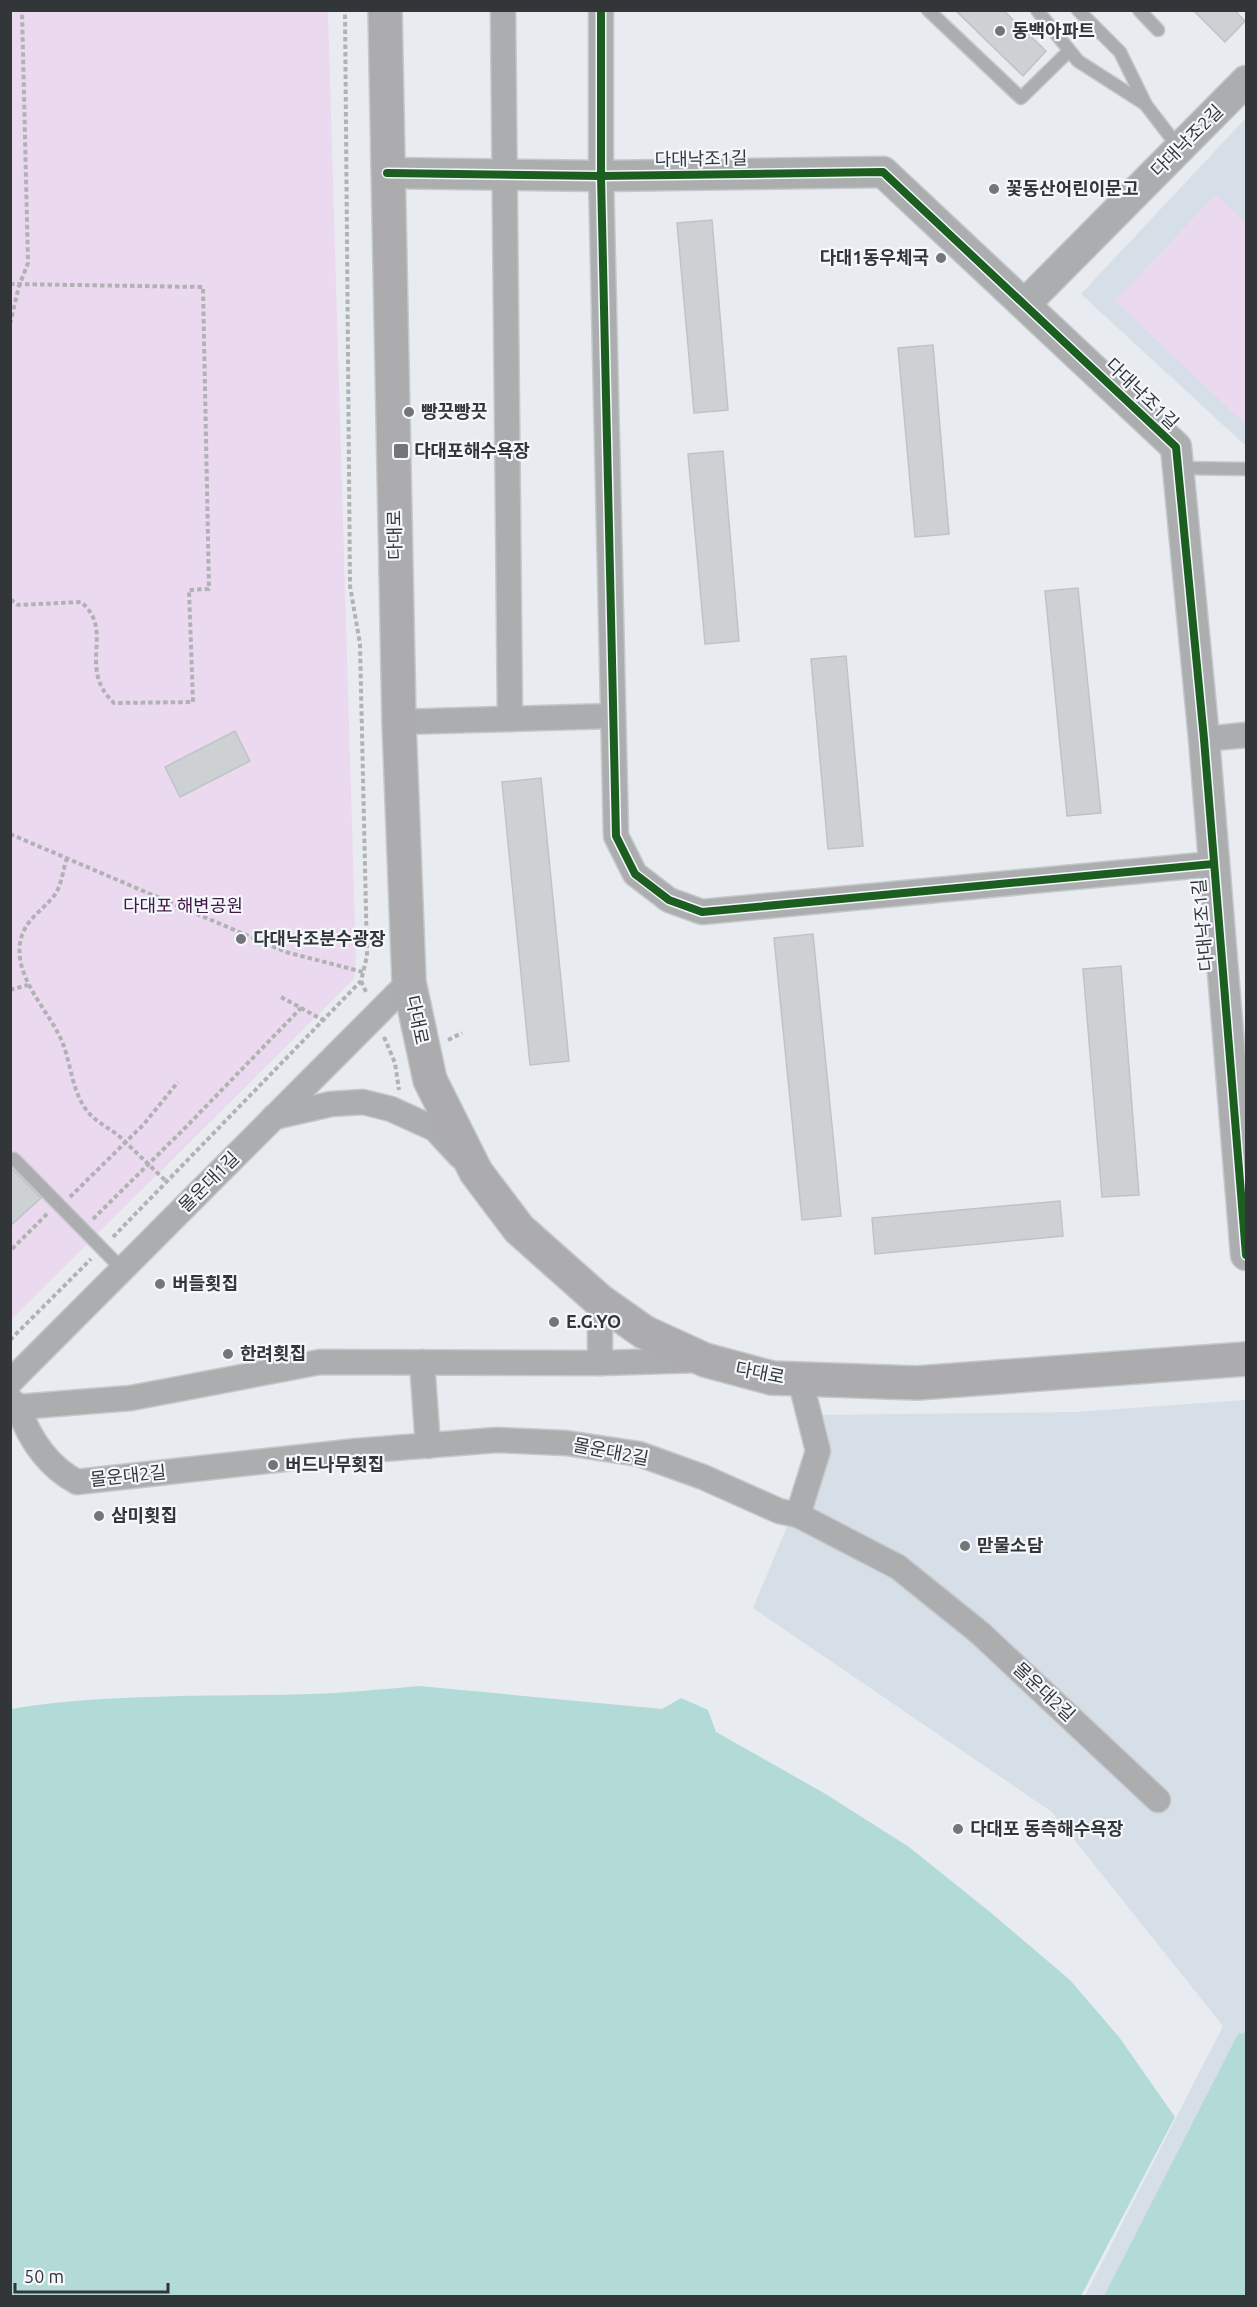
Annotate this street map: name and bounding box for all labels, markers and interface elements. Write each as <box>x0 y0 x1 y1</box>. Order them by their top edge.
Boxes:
place label: 동백아파트 <box>1012 20 1095 40</box>
marker: 동백아파트 <box>993 24 1007 38</box>
street label: 다대낙조2길 <box>1146 100 1226 180</box>
street label: 다대낙조1길 <box>654 147 748 169</box>
place label: 꽃동산어린이문고 <box>1006 178 1138 198</box>
marker: 꽃동산어린이문고 <box>987 182 1001 196</box>
place label: 다대1동우체국 <box>819 247 929 267</box>
marker: 다대1동우체국 <box>934 251 948 265</box>
street label: 다대낙조1길 <box>1102 354 1183 433</box>
place label: 빵끗빵끗 <box>421 401 487 421</box>
marker: 빵끗빵끗 <box>402 405 416 419</box>
place label: 다대포해수욕장 <box>414 440 530 460</box>
marker: 다대포해수욕장 <box>392 442 410 460</box>
street label: 다대로 <box>384 510 404 560</box>
street label: 다대낙조1길 <box>1188 878 1216 972</box>
park label: 다대포 해변공원 <box>123 895 243 915</box>
place label: 다대낙조분수광장 <box>253 928 386 948</box>
marker: 다대낙조분수광장 <box>234 932 248 946</box>
street label: 다대로 <box>403 993 433 1046</box>
street label: 몰운대1길 <box>174 1147 242 1215</box>
place label: 버들횟집 <box>172 1273 238 1293</box>
marker: 버들횟집 <box>153 1277 167 1291</box>
place label: E.G.YO <box>566 1311 621 1331</box>
marker: E.G.YO <box>547 1315 561 1329</box>
place label: 한려횟집 <box>240 1343 306 1363</box>
marker: 한려횟집 <box>221 1347 235 1361</box>
street label: 다대로 <box>734 1357 786 1387</box>
street label: 몰운대2길 <box>572 1434 651 1468</box>
place label: 버드나무횟집 <box>285 1454 384 1474</box>
marker: 버드나무횟집 <box>266 1458 280 1472</box>
street label: 몰운대2길 <box>89 1461 167 1489</box>
place label: 삼미횟집 <box>111 1505 177 1525</box>
marker: 삼미횟집 <box>92 1509 106 1523</box>
place label: 맏물소담 <box>977 1535 1044 1555</box>
marker: 맏물소담 <box>958 1539 972 1553</box>
street label: 몰운대2길 <box>1010 1658 1079 1725</box>
place label: 다대포 동측해수욕장 <box>970 1818 1124 1838</box>
marker: 다대포 동측해수욕장 <box>951 1822 965 1836</box>
scale bar <box>15 2256 168 2294</box>
text: 50 m <box>24 2266 64 2286</box>

